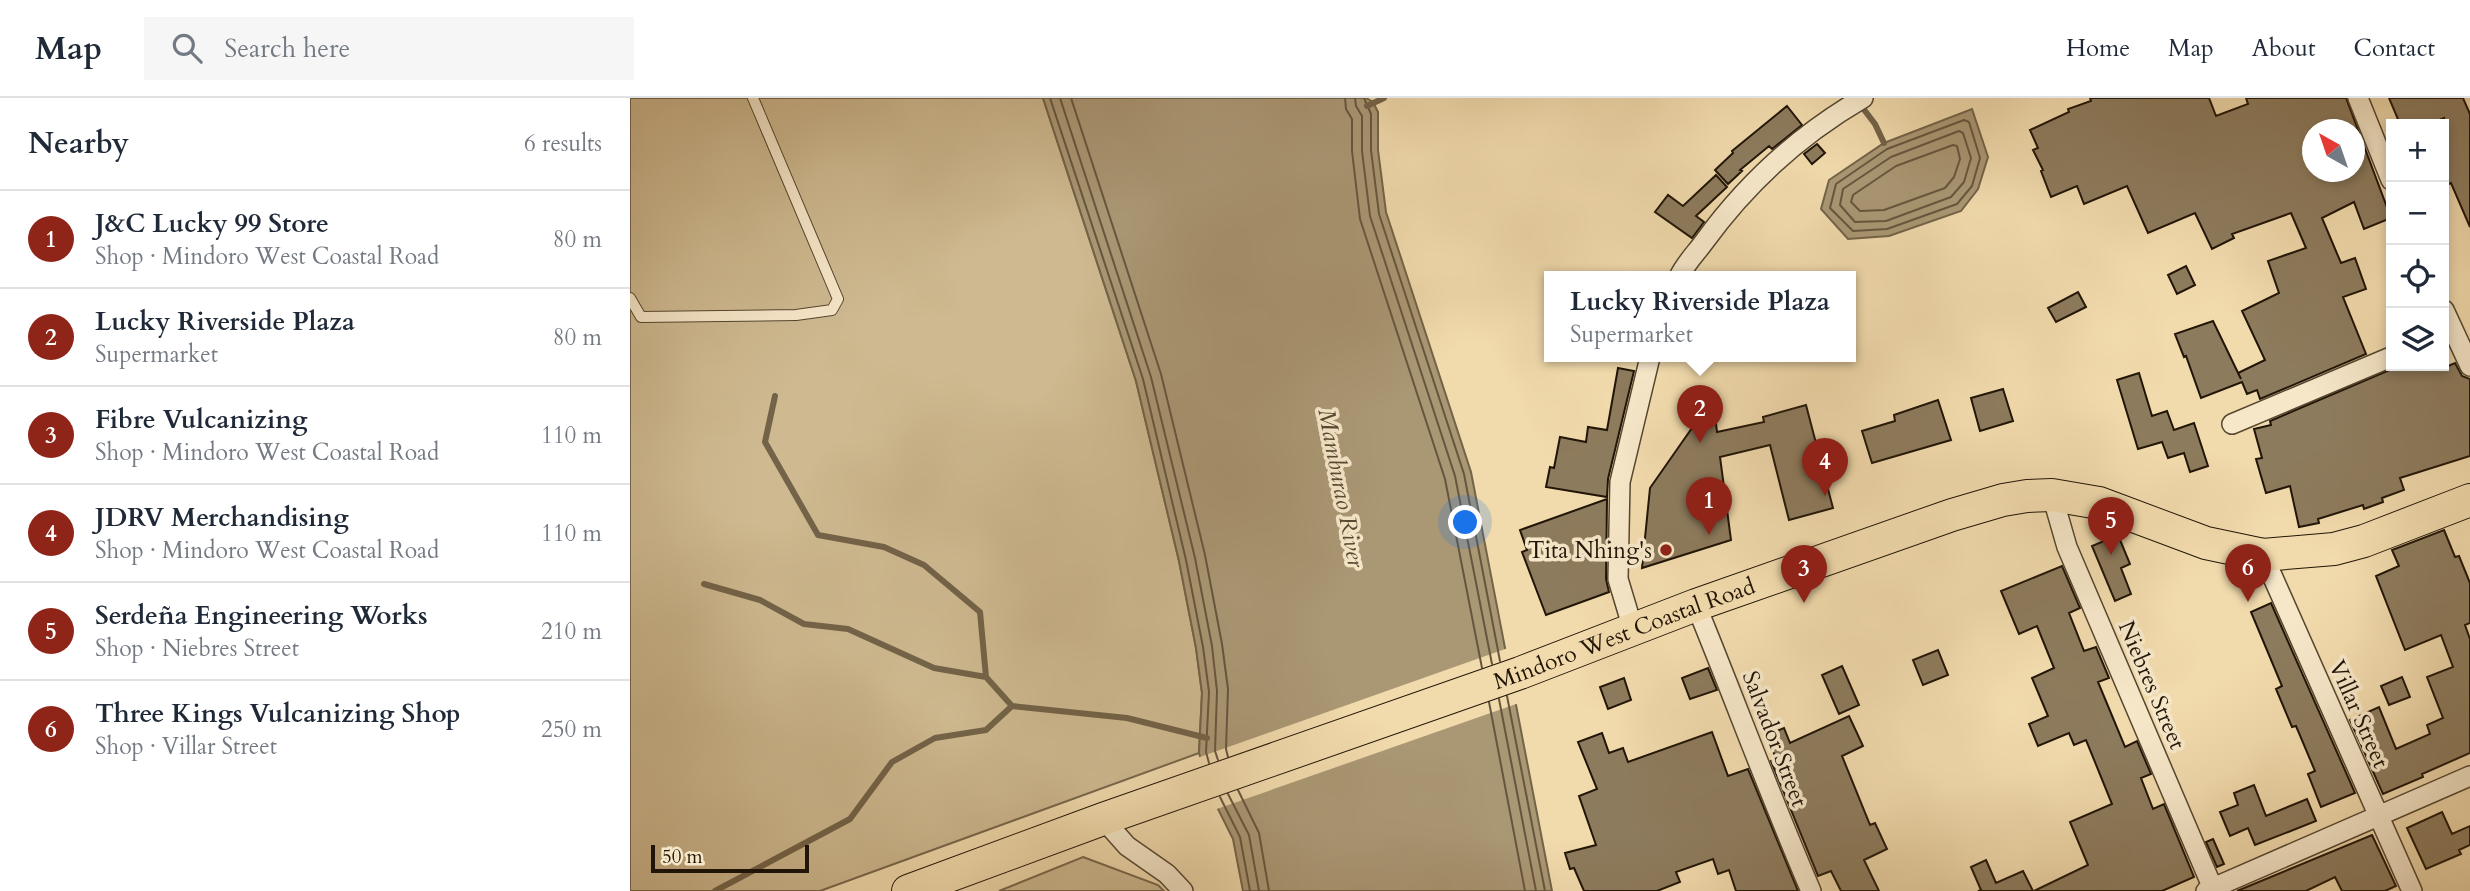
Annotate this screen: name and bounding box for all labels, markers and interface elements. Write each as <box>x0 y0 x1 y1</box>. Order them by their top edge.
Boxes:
search box <box>144 17 634 80</box>
text: Map <box>35 26 102 71</box>
icon: search <box>168 29 206 67</box>
text: Search here <box>224 31 350 66</box>
text: Home <box>2066 32 2130 65</box>
text: Map <box>2168 32 2214 65</box>
text: About <box>2252 32 2316 65</box>
text: Contact <box>2354 32 2435 65</box>
north arrow <box>2302 119 2365 182</box>
map controls <box>2386 119 2449 371</box>
button: + <box>2386 119 2449 182</box>
text: Nearby <box>28 123 129 164</box>
text: 6 results <box>524 128 602 159</box>
button: − <box>2386 182 2449 245</box>
text: J&C Lucky 99 Store <box>95 206 329 241</box>
text: 1 <box>45 224 57 255</box>
text: 80 m <box>553 224 602 255</box>
text: Shop · Mindoro West Coastal Road <box>95 241 439 272</box>
button: locate <box>2386 245 2449 308</box>
popup <box>1544 271 1856 362</box>
text: Lucky Riverside Plaza <box>1570 284 1830 319</box>
text: Lucky Riverside Plaza <box>95 304 355 339</box>
button: layers <box>2386 308 2449 371</box>
text: Supermarket <box>1570 319 1693 350</box>
text: 2 <box>45 322 57 353</box>
text: 80 m <box>553 322 602 353</box>
text: Supermarket <box>95 339 218 370</box>
pin: 2 <box>1677 385 1723 443</box>
text: Fibre Vulcanizing <box>95 402 308 437</box>
water label: Mamburao River <box>1309 406 1373 571</box>
text: 3 <box>45 420 57 451</box>
text: 110 m <box>541 420 602 451</box>
text: Shop · Mindoro West Coastal Road <box>95 437 439 468</box>
pin: 4 <box>1802 438 1848 496</box>
pin: 1 <box>1686 477 1732 535</box>
pin: 5 <box>2088 497 2134 555</box>
text: JDRV Merchandising <box>95 500 349 535</box>
your location <box>1448 505 1482 539</box>
text: 4 <box>45 518 57 549</box>
text: 110 m <box>541 518 602 549</box>
text: Shop · Mindoro West Coastal Road <box>95 535 439 566</box>
place label: Tita Nhing's <box>1528 535 1652 566</box>
marker: Tita Nhing's <box>1658 542 1674 558</box>
pin: 6 <box>2225 544 2271 602</box>
pin: 3 <box>1781 545 1827 603</box>
street label: Mindoro West Coastal Road <box>1489 570 1760 697</box>
text: Serdeña Engineering Works <box>95 598 428 633</box>
text: 5 <box>45 616 57 647</box>
text: 210 m <box>541 616 602 647</box>
street label: Niebres Street <box>2111 616 2193 754</box>
text: Shop · Niebres Street <box>95 633 299 664</box>
street label: Villar Street <box>2321 655 2397 773</box>
street label: Salvador Street <box>1735 666 1815 812</box>
text: Three Kings Vulcanizing Shop <box>95 696 461 731</box>
text: 6 <box>45 714 57 745</box>
text: 250 m <box>541 714 602 745</box>
text: Shop · Villar Street <box>95 731 277 762</box>
scale bar <box>651 842 808 874</box>
text: 50 m <box>662 844 703 870</box>

